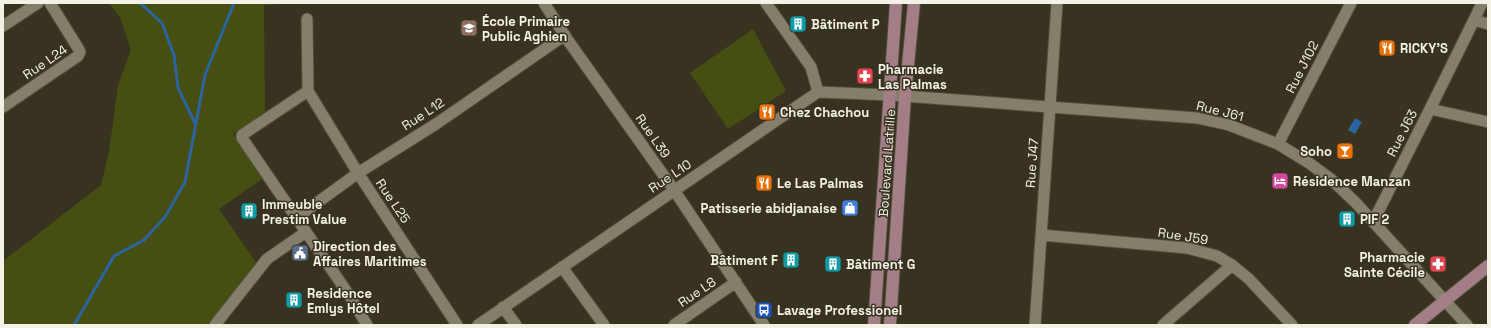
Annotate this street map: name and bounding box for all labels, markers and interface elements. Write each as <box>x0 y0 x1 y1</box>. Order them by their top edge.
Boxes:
place label: École Primaire Public Aghien <box>482 13 570 45</box>
building icon: Bâtiment P <box>788 14 808 34</box>
place label: Bâtiment P <box>811 16 880 33</box>
school or university icon: École Primaire Public Aghien <box>459 18 479 38</box>
street label: Rue J102 <box>1282 38 1322 96</box>
restaurant icon: RICKY'S <box>1377 38 1397 58</box>
place label: RICKY'S <box>1400 40 1448 57</box>
street label: Rue L24 <box>20 41 70 83</box>
place label: Pharmacie Las Palmas <box>878 61 947 93</box>
pharmacy icon: Pharmacie Las Palmas <box>855 66 875 86</box>
street label: Rue L12 <box>398 94 448 134</box>
street label: Rue J61 <box>1195 97 1245 125</box>
restaurant icon: Chez Chachou <box>757 102 777 122</box>
place label: Chez Chachou <box>780 104 869 121</box>
street label: Rue J63 <box>1383 106 1421 159</box>
street label: Boulevard Latrille <box>875 108 899 218</box>
street label: Rue L39 <box>632 111 674 161</box>
street label: Rue J47 <box>1022 137 1042 189</box>
bar icon: Soho <box>1335 141 1355 161</box>
place label: Soho <box>1300 143 1332 160</box>
street label: Rue L10 <box>645 156 695 196</box>
hotel icon: Résidence Manzan <box>1270 171 1290 191</box>
restaurant icon: Le Las Palmas <box>754 173 774 193</box>
place label: Résidence Manzan <box>1293 173 1410 190</box>
place label: Le Las Palmas <box>777 175 864 192</box>
street label: Rue L25 <box>372 176 414 227</box>
place label: Immeuble Prestim Value <box>262 196 347 228</box>
shop icon: Patisserie abidjanaise <box>840 198 860 218</box>
place label: Patisserie abidjanaise <box>700 200 837 217</box>
building icon: Immeuble Prestim Value <box>239 201 259 221</box>
building icon: PIF 2 <box>1337 209 1357 229</box>
place label: PIF 2 <box>1360 211 1390 228</box>
street label: Rue J59 <box>1157 224 1209 248</box>
place label: Direction des Affaires Maritimes <box>313 238 427 270</box>
public building icon: Direction des Affaires Maritimes <box>290 243 310 263</box>
place label: Pharmacie Sainte Cécile <box>1344 249 1425 281</box>
building icon: Bâtiment F <box>781 250 801 270</box>
place label: Bâtiment F <box>710 252 778 269</box>
building icon: Bâtiment G <box>823 254 843 274</box>
pharmacy icon: Pharmacie Sainte Cécile <box>1428 254 1448 274</box>
place label: Bâtiment G <box>846 256 915 273</box>
street label: Rue L8 <box>675 273 719 311</box>
place label: Residence Emlys Hôtel <box>307 285 380 317</box>
building icon: Residence Emlys Hôtel <box>284 290 304 310</box>
bus stop icon: Lavage Professionel <box>754 300 774 320</box>
place label: Lavage Professionel <box>777 302 902 319</box>

